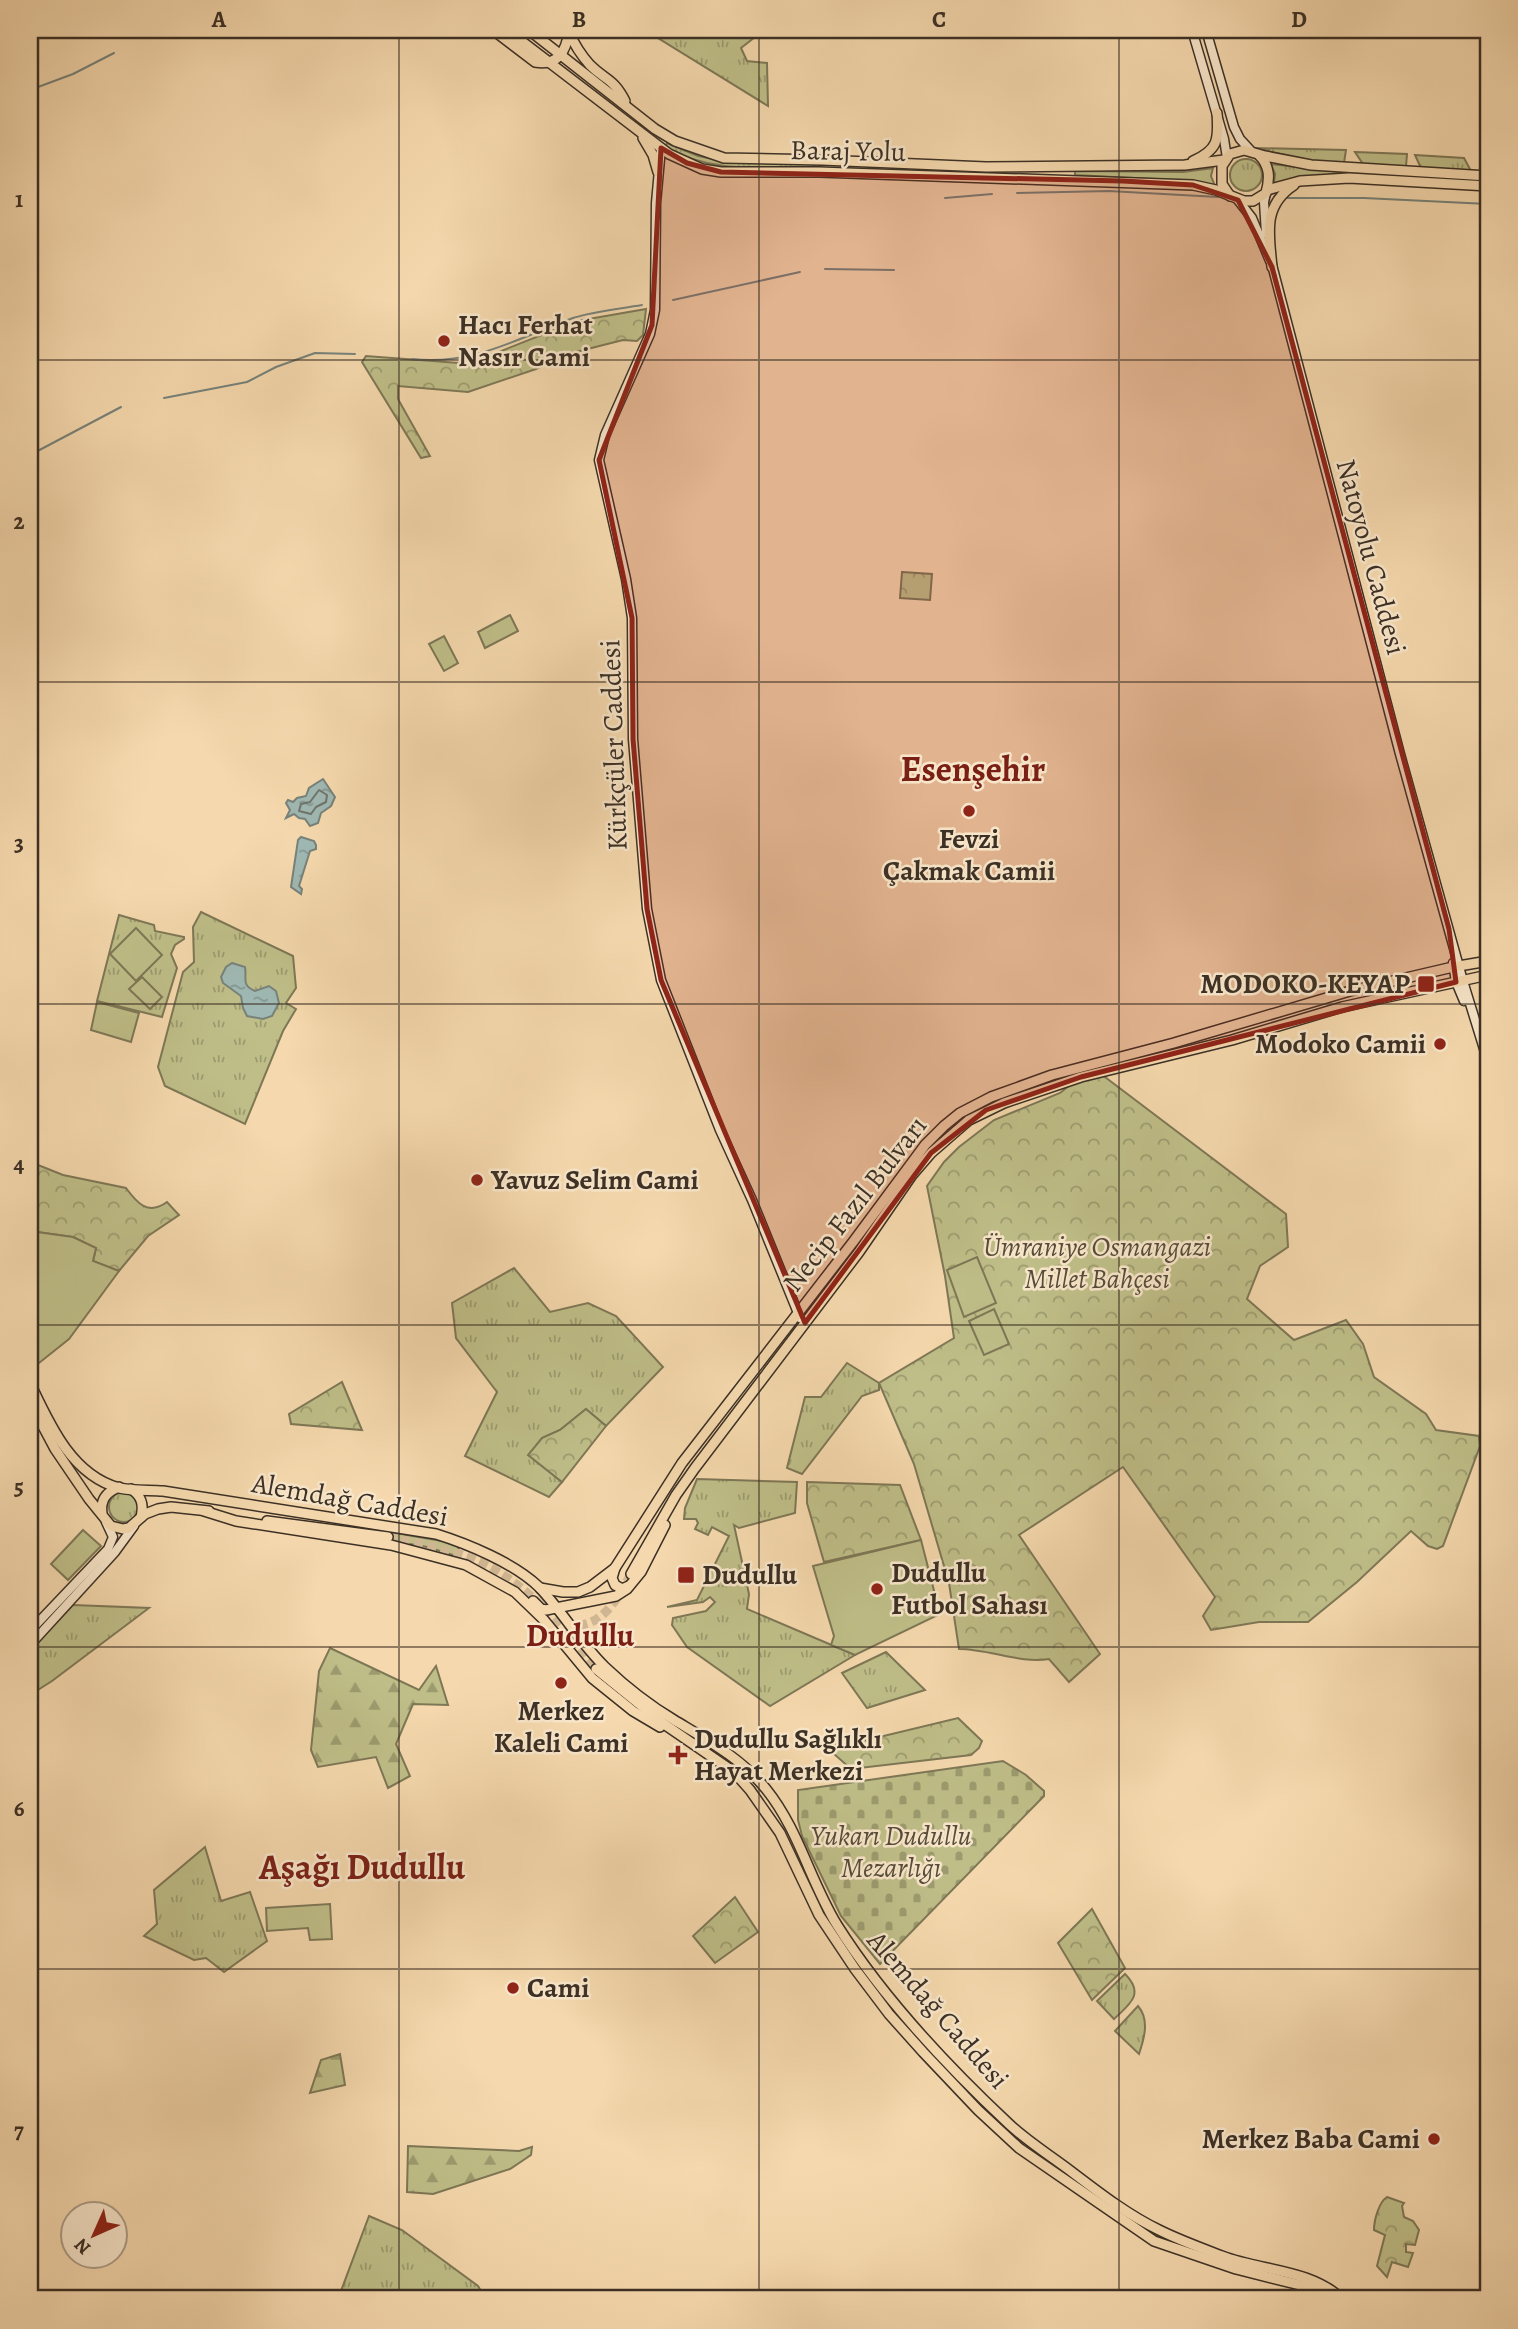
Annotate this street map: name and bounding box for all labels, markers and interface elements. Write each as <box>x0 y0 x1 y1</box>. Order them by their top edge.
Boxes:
text: A <box>211 4 227 35</box>
text: B <box>572 4 586 35</box>
text: C <box>932 4 946 35</box>
text: D <box>1291 4 1307 35</box>
street label: Baraj Yolu <box>790 131 907 171</box>
text: 1 <box>15 184 23 215</box>
place label: Hacı Ferhat Nasır Cami <box>458 306 593 376</box>
marker: Hacı Ferhat Nasır Cami <box>436 333 452 349</box>
street label: Natoyolu Caddesi <box>1327 455 1415 659</box>
text: 2 <box>13 506 25 537</box>
street label: Kürkçüler Caddesi <box>591 639 637 851</box>
district label: Esenşehir <box>901 745 1045 793</box>
marker: Fevzi Çakmak Camii <box>961 803 977 819</box>
place label: Fevzi Çakmak Camii <box>883 820 1055 890</box>
text: 3 <box>14 828 24 859</box>
place label: MODOKO-KEYAP <box>1200 965 1410 1003</box>
marker: MODOKO-KEYAP <box>1416 974 1436 994</box>
place label: Modoko Camii <box>1255 1025 1426 1063</box>
marker: Modoko Camii <box>1432 1036 1448 1052</box>
street label: Necip Fazıl Bulvarı <box>774 1108 936 1300</box>
text: 4 <box>14 1149 25 1180</box>
place label: Yavuz Selim Cami <box>490 1161 699 1199</box>
marker: Yavuz Selim Cami <box>469 1172 485 1188</box>
park label: Ümraniye Osmangazi Millet Bahçesi <box>983 1228 1211 1298</box>
street label: Alemdağ Caddesi <box>248 1464 451 1536</box>
text: 5 <box>14 1471 24 1502</box>
place label: Dudullu Futbol Sahası <box>891 1554 1048 1624</box>
place label: Dudullu <box>702 1556 798 1594</box>
marker: Dudullu <box>676 1565 696 1585</box>
marker: Dudullu Futbol Sahası <box>869 1581 885 1597</box>
district label: Dudullu <box>526 1613 635 1657</box>
marker: Merkez Kaleli Cami <box>553 1675 569 1691</box>
place label: Merkez Kaleli Cami <box>494 1692 628 1762</box>
place label: Dudullu Sağlıklı Hayat Merkezi <box>694 1720 882 1790</box>
marker: Dudullu Sağlıklı Hayat Merkezi <box>668 1745 688 1765</box>
text: 6 <box>14 1793 25 1824</box>
park label: Yukarı Dudullu Mezarlığı <box>811 1817 971 1887</box>
district label: Aşağı Dudullu <box>258 1843 466 1891</box>
street label: Alemdağ Caddesi <box>858 1922 1017 2097</box>
place label: Cami <box>527 1969 589 2007</box>
marker: Cami <box>505 1980 521 1996</box>
text: 7 <box>14 2115 24 2146</box>
place label: Merkez Baba Cami <box>1202 2120 1420 2158</box>
marker: Merkez Baba Cami <box>1426 2131 1442 2147</box>
north arrow <box>60 2200 130 2270</box>
text: N <box>68 2232 97 2260</box>

